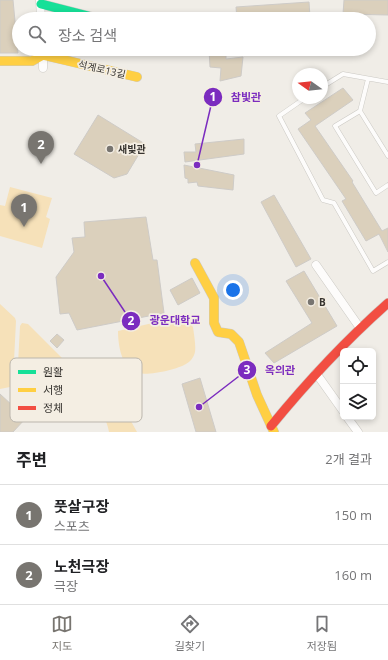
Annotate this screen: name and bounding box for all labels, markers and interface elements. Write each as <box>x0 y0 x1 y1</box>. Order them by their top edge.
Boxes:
search box <box>12 12 376 56</box>
icon: search <box>26 23 48 45</box>
text: 장소 검색 <box>58 25 117 45</box>
street label: 석계로13길 <box>77 57 127 81</box>
north arrow <box>292 68 328 104</box>
callout: 참빛관 <box>203 85 269 108</box>
text: 1 <box>210 88 216 105</box>
text: 참빛관 <box>231 89 261 104</box>
pin: 2 <box>28 131 54 164</box>
place label: 새빛관 <box>118 142 146 156</box>
marker: 새빛관 <box>105 144 115 154</box>
pin: 1 <box>11 194 37 227</box>
your location <box>223 280 243 300</box>
place label: B <box>319 295 326 309</box>
marker: B <box>306 297 316 307</box>
callout: 광운대학교 <box>121 309 208 332</box>
text: 2 <box>128 312 135 329</box>
text: 광운대학교 <box>150 312 200 327</box>
map controls <box>340 348 376 420</box>
button: locate <box>340 348 376 384</box>
legend <box>10 358 142 422</box>
callout: 옥의관 <box>237 358 304 381</box>
text: 3 <box>244 361 251 378</box>
text: 옥의관 <box>265 362 295 377</box>
text: 원활 <box>43 364 63 379</box>
text: 서행 <box>43 382 63 397</box>
button: layers <box>340 384 376 420</box>
text: 정체 <box>43 400 63 415</box>
text: 주변 <box>16 448 47 471</box>
text: 2개 결과 <box>325 450 372 468</box>
text: 풋살구장 <box>54 496 109 516</box>
text: 1 <box>25 506 33 524</box>
text: 150 m <box>334 506 372 524</box>
text: 스포츠 <box>54 517 90 535</box>
text: 노천극장 <box>54 556 109 576</box>
text: 2 <box>25 566 33 584</box>
text: 160 m <box>334 566 372 584</box>
text: 극장 <box>54 577 78 595</box>
tab: 지도 <box>51 613 73 653</box>
tab: 길찾기 <box>175 613 205 653</box>
tab: 저장됨 <box>307 613 337 653</box>

